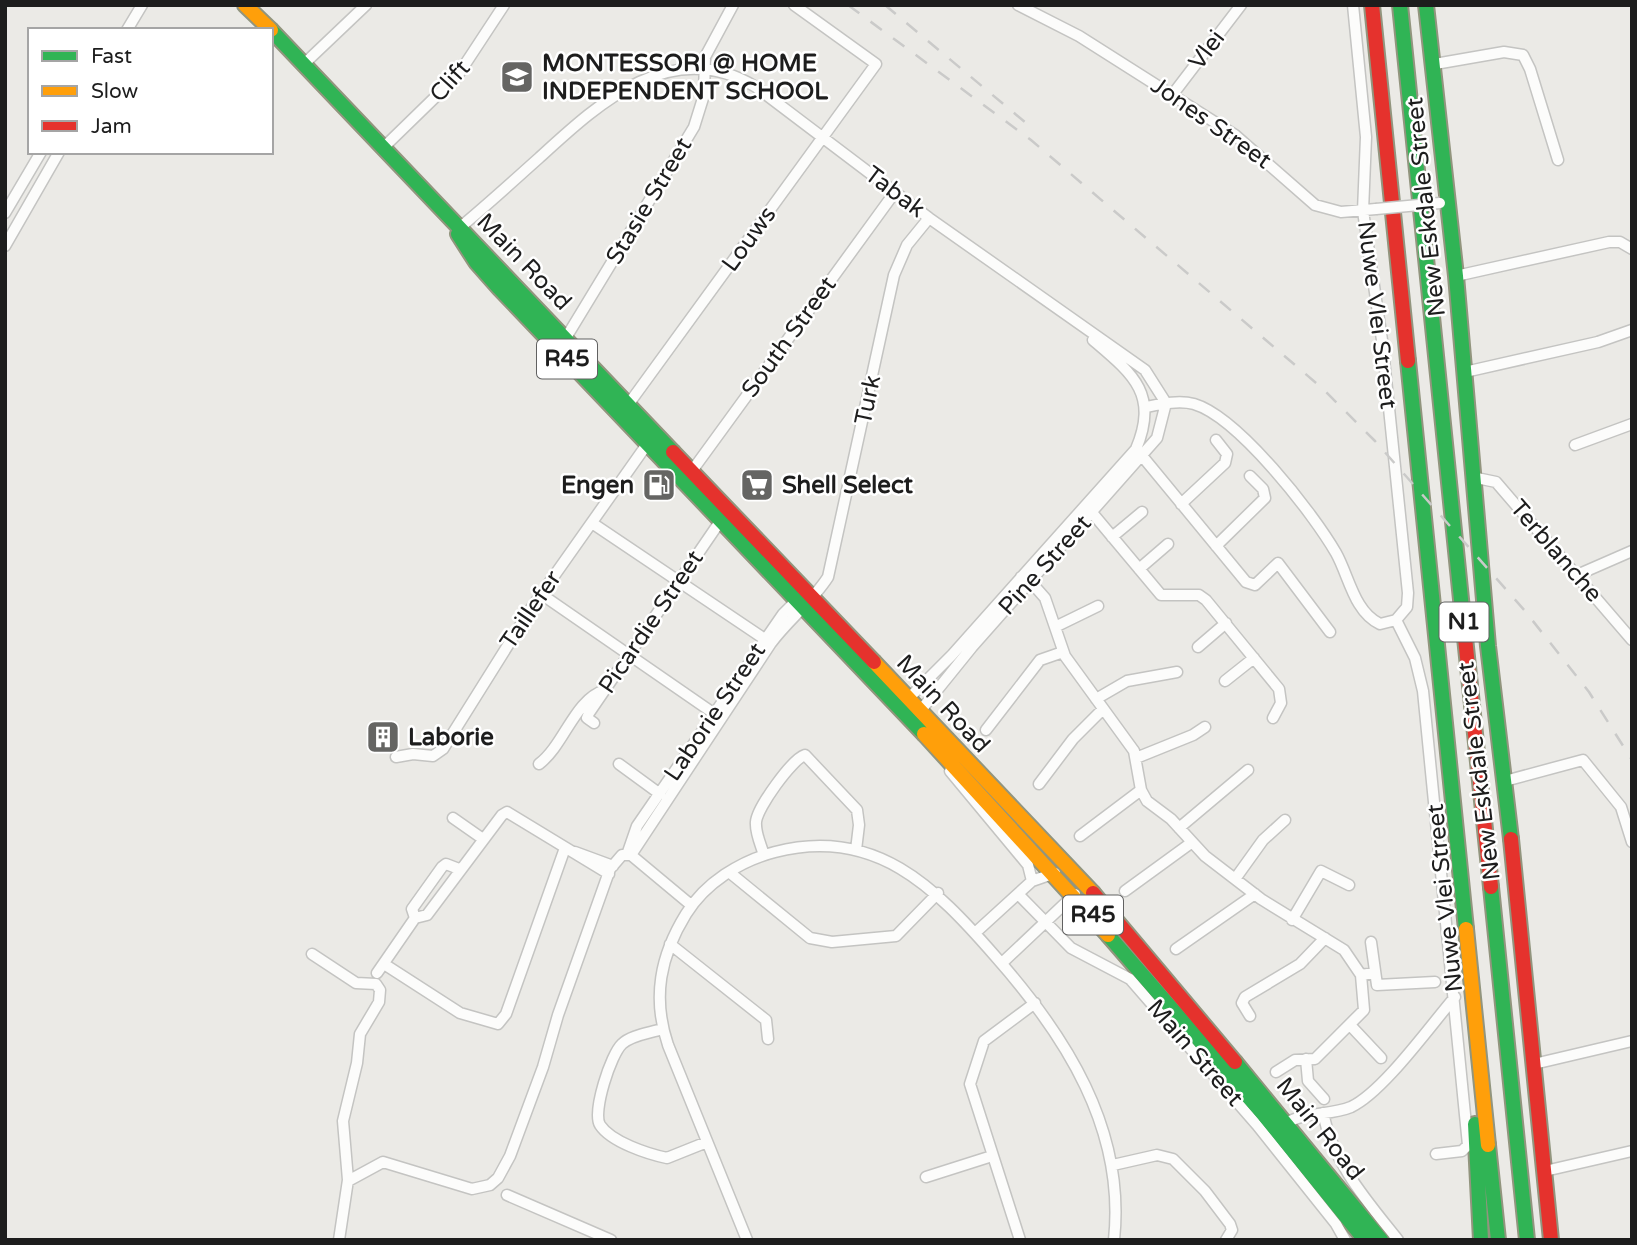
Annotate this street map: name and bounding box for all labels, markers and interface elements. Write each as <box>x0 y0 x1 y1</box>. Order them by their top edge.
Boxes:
street label: Vlei <box>1183 25 1231 75</box>
legend <box>28 28 273 154</box>
text: Fast <box>91 44 132 69</box>
place label: MONTESSORI @ HOME INDEPENDENT SCHOOL <box>542 49 828 106</box>
street label: Clift <box>424 54 476 108</box>
school or university icon: MONTESSORI @ HOME INDEPENDENT SCHOOL <box>498 58 536 96</box>
street label: Jones Street <box>1145 71 1277 175</box>
text: Slow <box>91 79 139 104</box>
street label: New Eskdale Street <box>1400 96 1452 318</box>
text: Jam <box>91 114 132 139</box>
street label: Stasie Street <box>600 132 698 270</box>
street label: Tabak <box>859 160 931 224</box>
street label: Louws <box>716 201 782 277</box>
street label: Main Road <box>471 207 577 317</box>
street label: Nuwe Vlei Street <box>1351 219 1403 411</box>
street label: South Street <box>735 271 843 403</box>
road number: R45 <box>537 340 597 378</box>
street label: Turk <box>849 372 887 428</box>
fuel station icon: Engen <box>640 466 678 504</box>
supermarket icon: Shell Select <box>738 466 776 504</box>
place label: Engen <box>561 471 634 500</box>
place label: Shell Select <box>782 471 914 500</box>
street label: Terblanche <box>1504 494 1608 608</box>
street label: Pine Street <box>992 509 1098 621</box>
street label: Picardie Street <box>592 545 710 699</box>
street label: Taillefer <box>494 564 568 655</box>
road number: N1 <box>1440 602 1488 642</box>
street label: Laborie Street <box>658 637 772 787</box>
street label: Main Road <box>890 649 996 759</box>
street label: New Eskdale Street <box>1451 660 1507 882</box>
building icon: Laborie <box>364 718 402 756</box>
place label: Laborie <box>408 723 494 752</box>
street label: Nuwe Vlei Street <box>1421 802 1469 994</box>
road number: R45 <box>1063 896 1123 934</box>
street label: Main Street <box>1141 994 1249 1112</box>
street label: Main Road <box>1270 1072 1370 1186</box>

